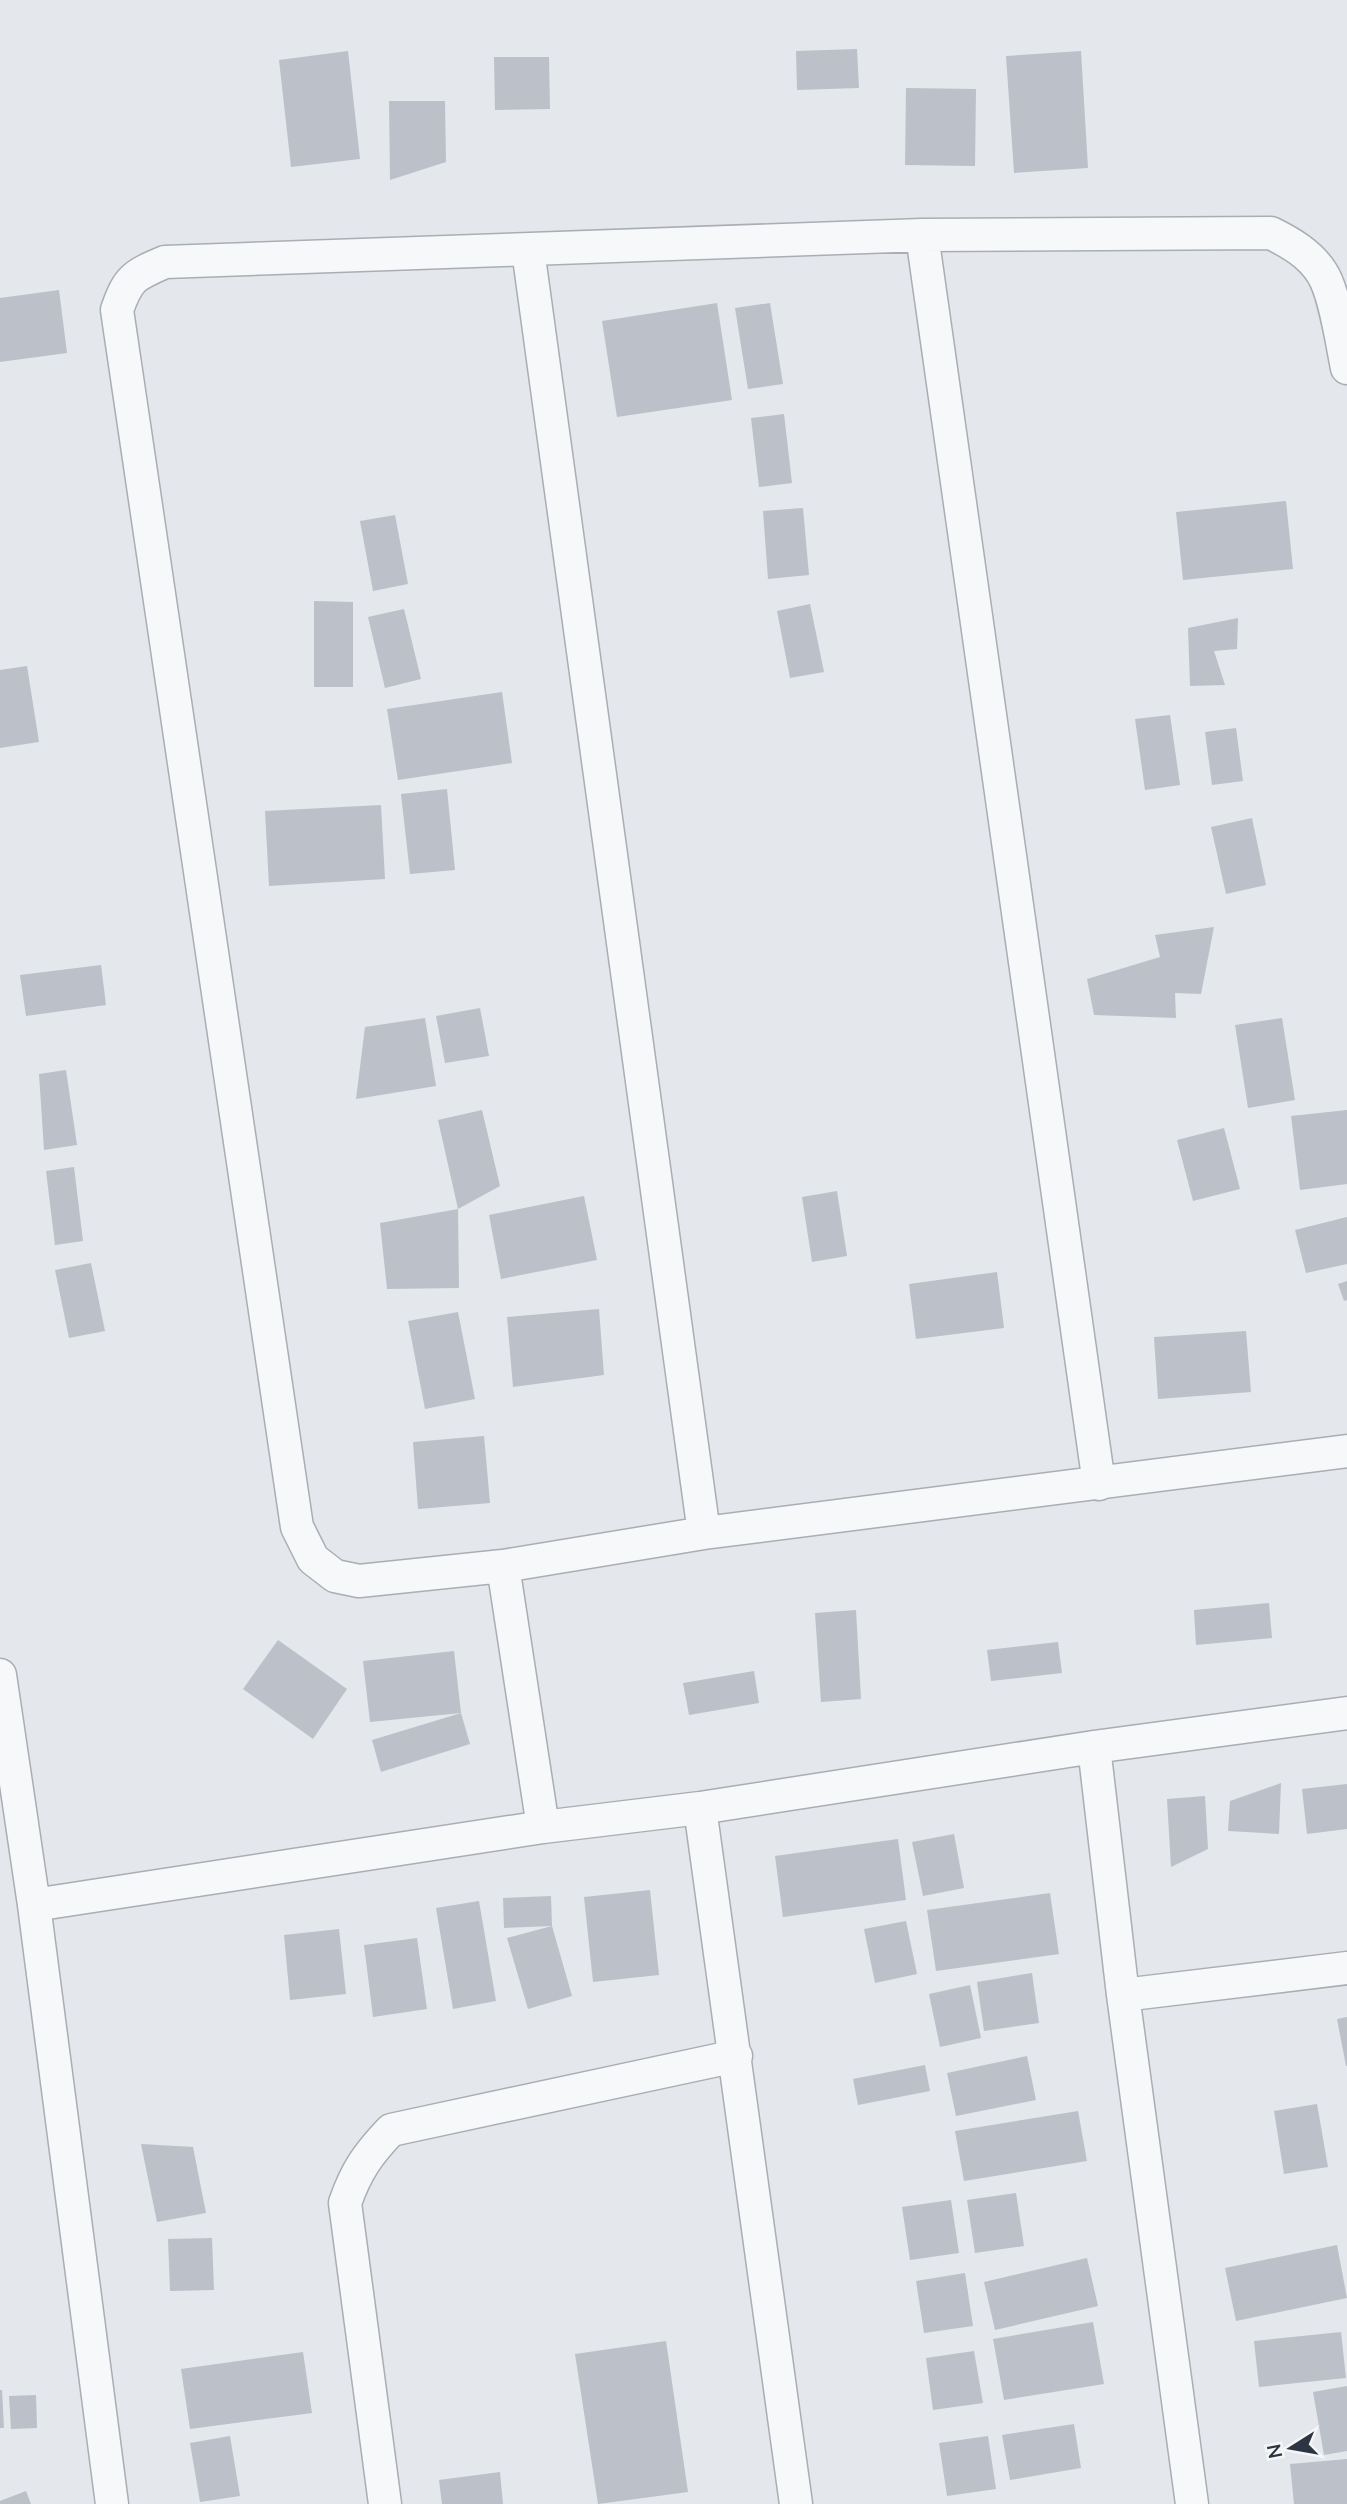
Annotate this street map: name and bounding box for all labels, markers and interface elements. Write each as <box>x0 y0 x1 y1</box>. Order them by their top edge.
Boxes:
north arrow <box>1256 2413 1326 2483</box>
text: N <box>1261 2442 1289 2461</box>

